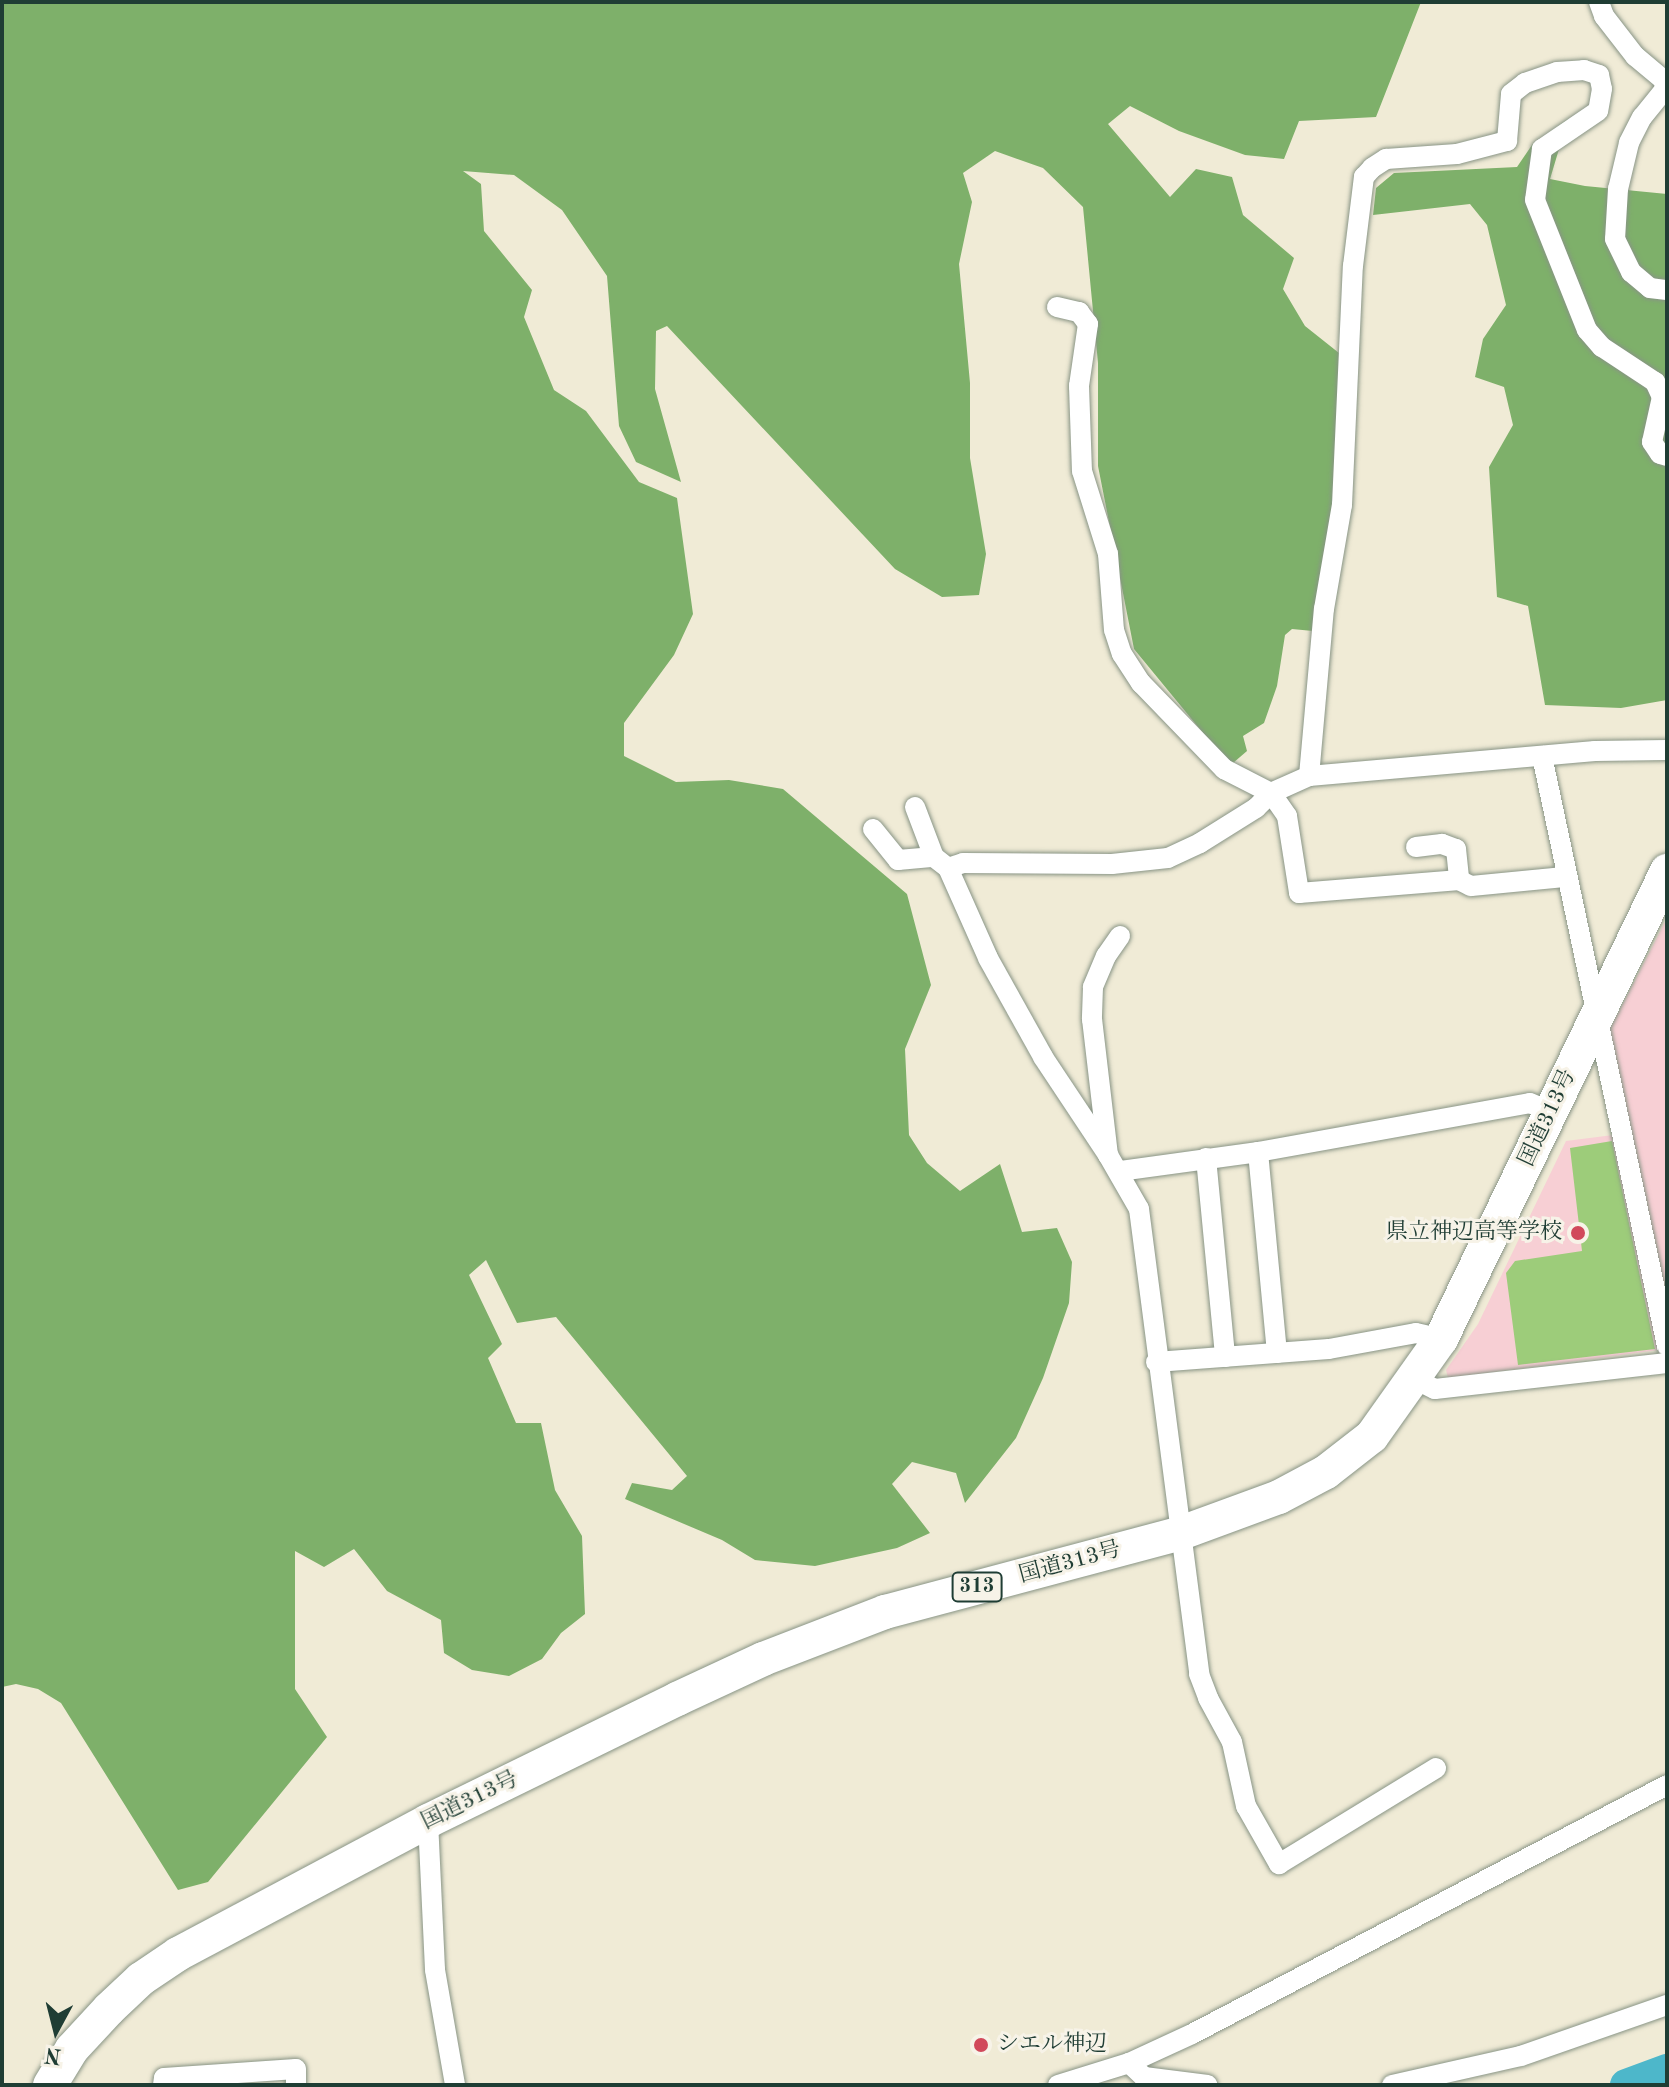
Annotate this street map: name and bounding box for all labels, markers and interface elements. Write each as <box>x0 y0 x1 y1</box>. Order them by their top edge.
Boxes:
street label: 国道313号 <box>1514 1065 1582 1171</box>
place label: 県立神辺高等学校 <box>1386 1220 1562 1246</box>
marker: 県立神辺高等学校 <box>1569 1224 1587 1242</box>
street label: 国道313号 <box>1016 1537 1124 1589</box>
road number: 313 <box>951 1571 1003 1603</box>
street label: 国道313号 <box>417 1766 523 1836</box>
north arrow <box>16 1991 96 2071</box>
place label: シエル神辺 <box>997 2032 1107 2058</box>
marker: シエル神辺 <box>972 2036 990 2054</box>
text: N <box>43 2043 63 2067</box>

